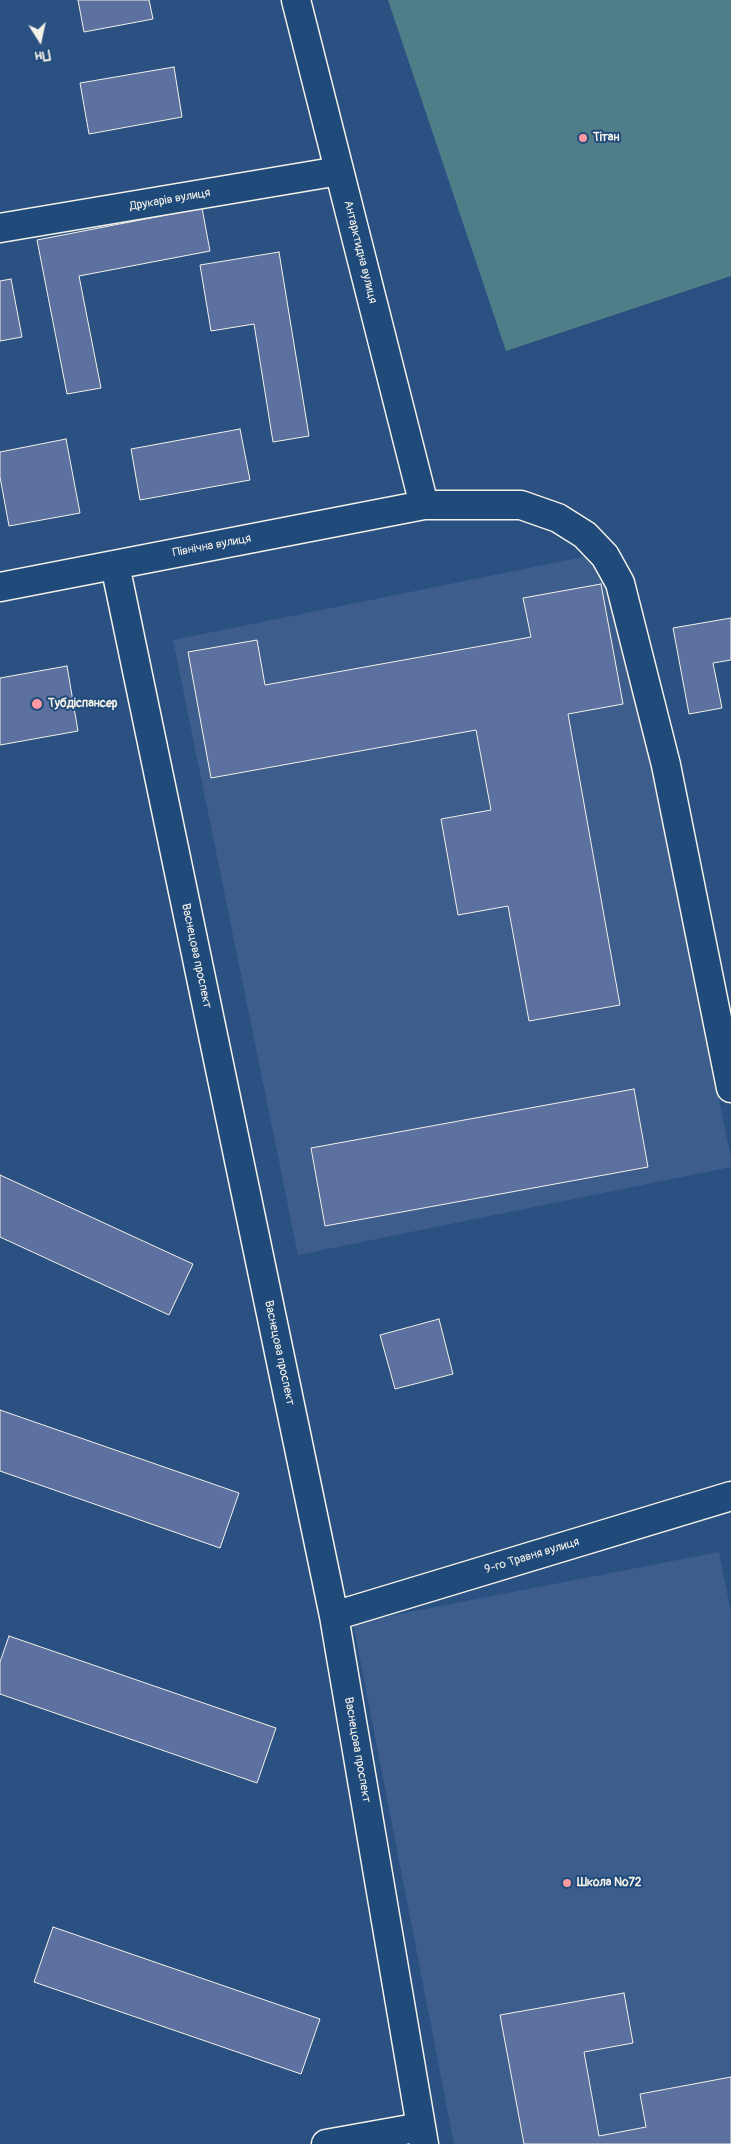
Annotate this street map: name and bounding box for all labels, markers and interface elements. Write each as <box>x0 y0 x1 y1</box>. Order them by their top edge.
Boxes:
north arrow <box>15 15 65 65</box>
text: Пн <box>34 46 52 65</box>
place label: Тітан <box>593 131 619 145</box>
marker: Тітан <box>577 132 589 144</box>
street label: Друкарів вулиця <box>128 186 212 214</box>
street label: Антарктидна вулиця <box>340 199 380 305</box>
street label: Північна вулиця <box>172 531 252 561</box>
marker: Тубдіспансер <box>30 697 44 711</box>
place label: Тубдіспансер <box>48 697 117 711</box>
street label: Васнецова проспект <box>178 902 214 1010</box>
street label: Васнецова проспект <box>261 1299 297 1407</box>
street label: 9-го Травня вулиця <box>483 1535 581 1577</box>
street label: Васнецова проспект <box>341 1696 373 1804</box>
place label: Школа №72 <box>577 1876 642 1890</box>
marker: Школа №72 <box>561 1877 573 1889</box>

